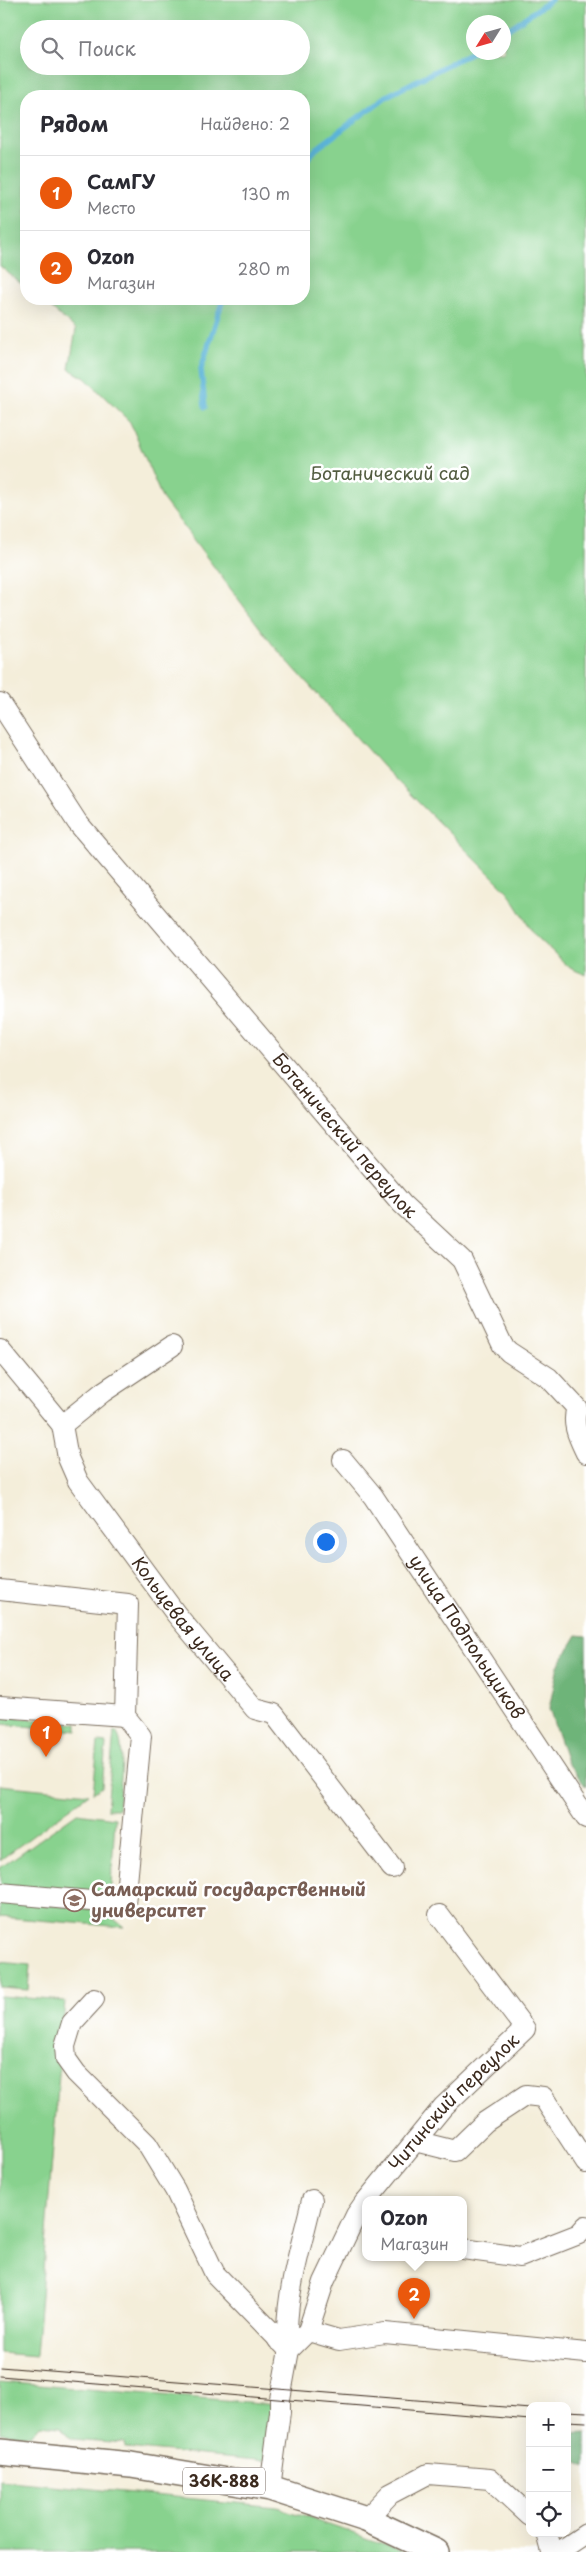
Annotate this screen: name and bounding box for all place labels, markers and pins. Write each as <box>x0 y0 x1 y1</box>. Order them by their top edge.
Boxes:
pin: 1 <box>30 1716 62 1757</box>
place label: Самарский государственный университет <box>91 1875 366 1923</box>
school or university icon: Самарский государственный университет <box>63 1888 87 1912</box>
pin: 2 <box>398 2278 430 2319</box>

